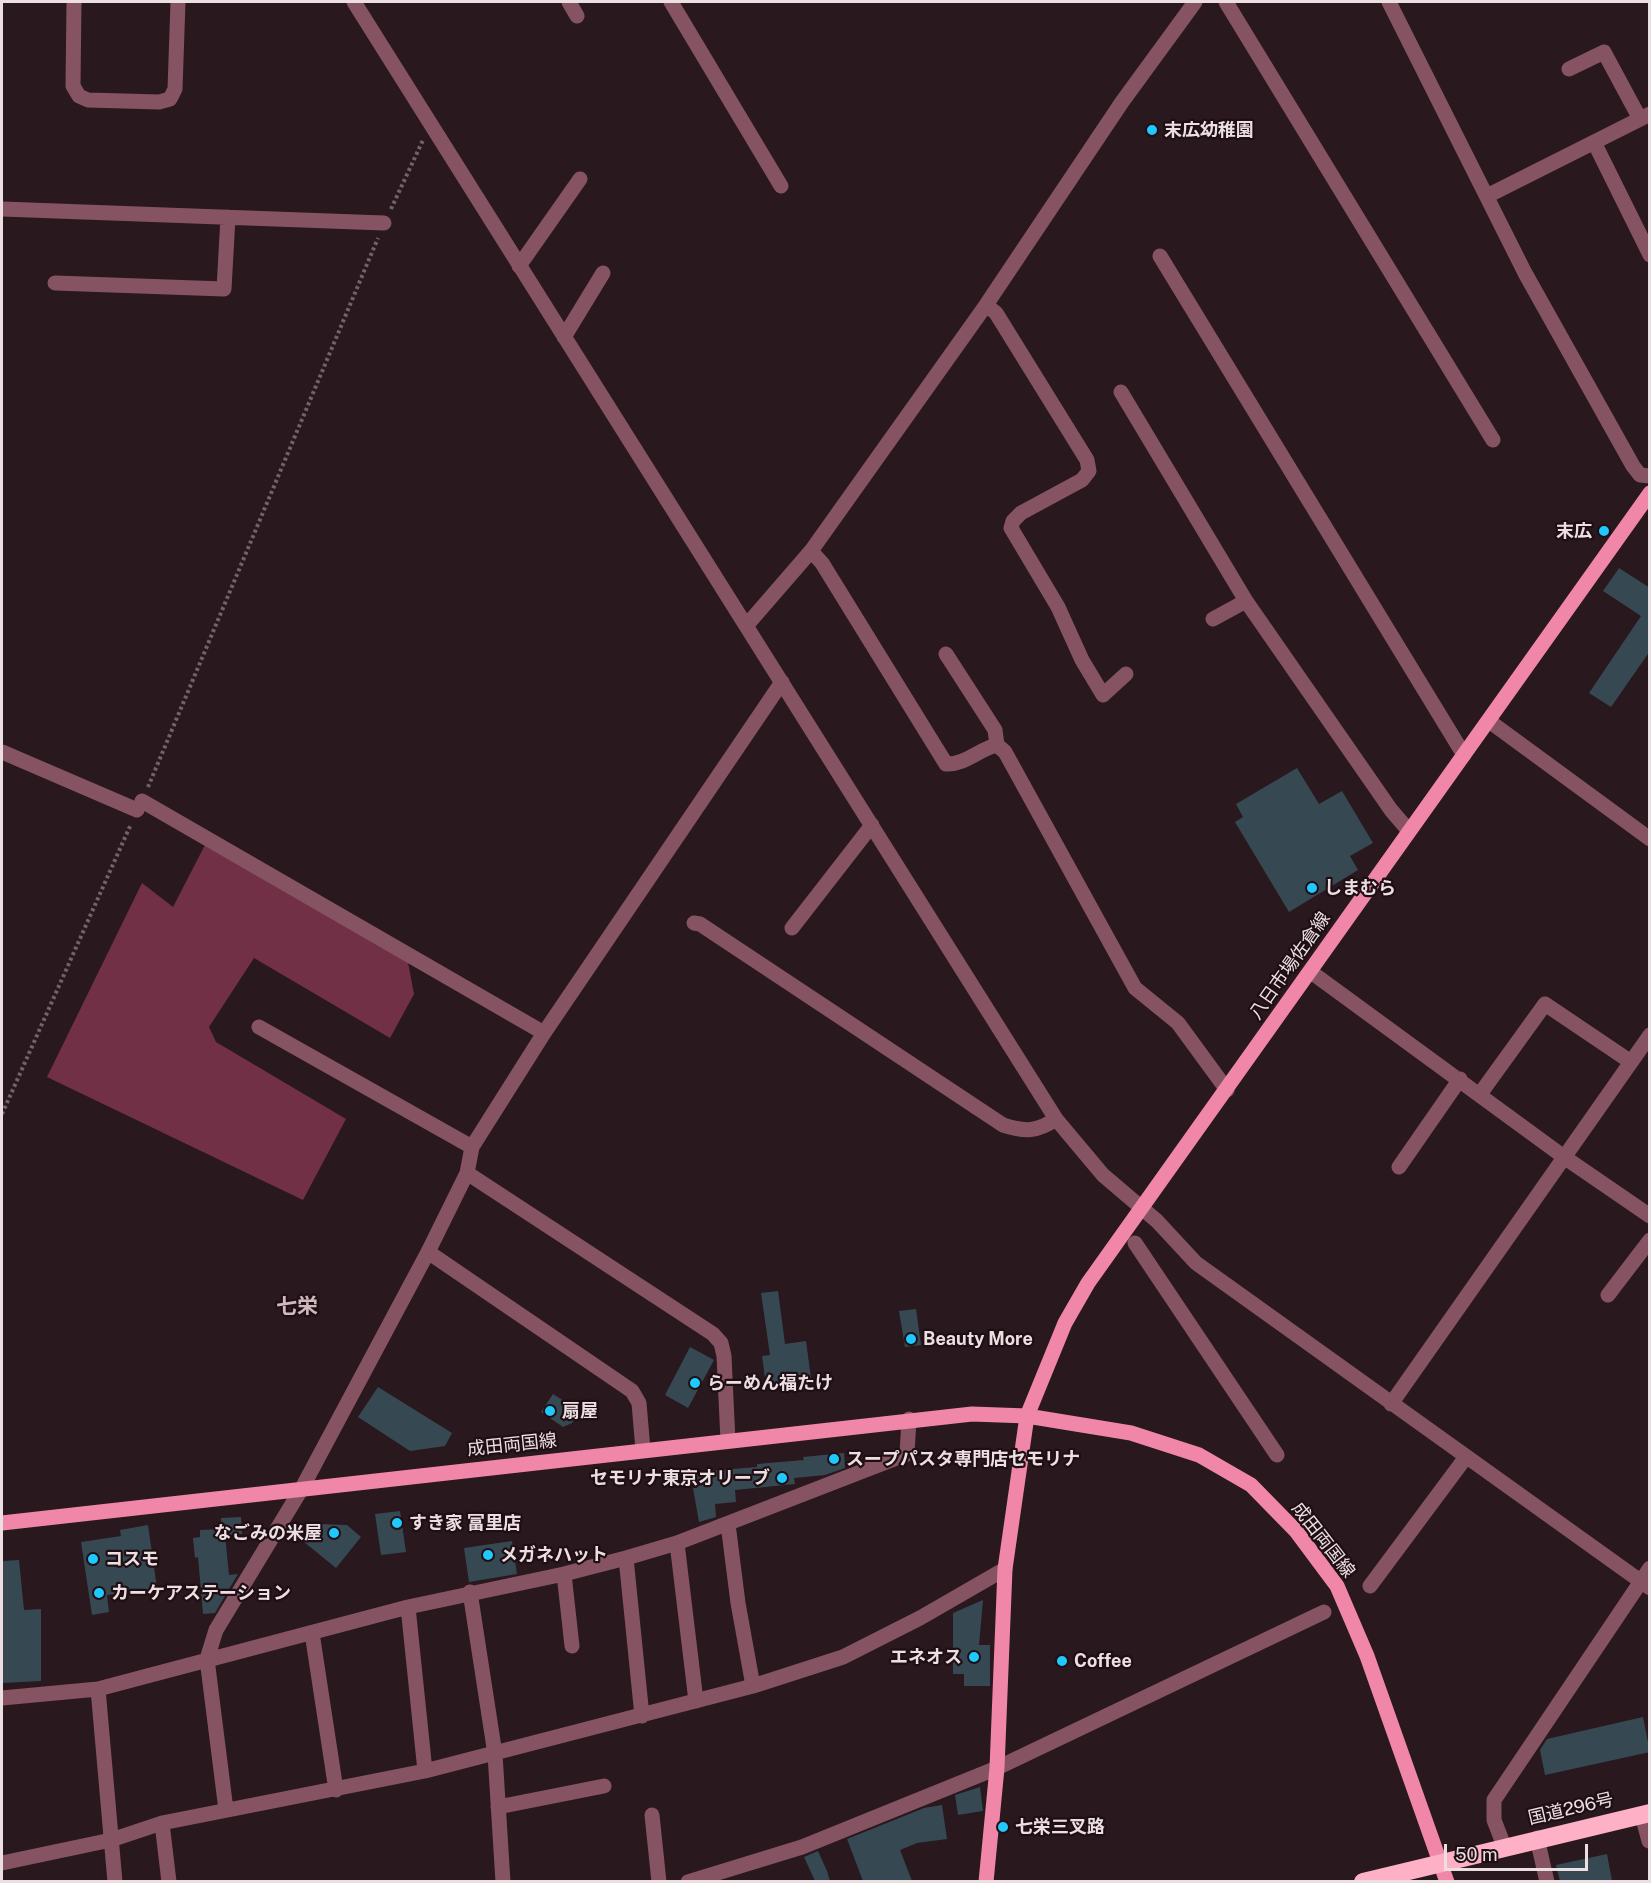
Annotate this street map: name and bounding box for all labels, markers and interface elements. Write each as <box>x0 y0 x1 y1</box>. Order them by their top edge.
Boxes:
place label: 末広幼稚園 <box>1164 119 1254 141</box>
marker: 末広幼稚園 <box>1145 123 1159 137</box>
place label: 末広 <box>1556 520 1592 542</box>
marker: 末広 <box>1597 524 1611 538</box>
place label: しまむら <box>1324 877 1396 899</box>
marker: しまむら <box>1305 881 1319 895</box>
street label: 八日市場佐倉線 <box>1245 908 1335 1024</box>
district label: 七栄 <box>276 1294 318 1320</box>
place label: Beauty More <box>923 1328 1033 1350</box>
marker: Beauty More <box>904 1332 918 1346</box>
place label: らーめん福たけ <box>707 1372 833 1394</box>
marker: らーめん福たけ <box>688 1376 702 1390</box>
place label: 扇屋 <box>562 1400 598 1422</box>
marker: 扇屋 <box>543 1404 557 1418</box>
street label: 成田両国線 <box>466 1430 558 1460</box>
place label: スープパスタ専門店セモリナ <box>846 1448 1080 1470</box>
marker: スープパスタ専門店セモリナ <box>827 1452 841 1466</box>
place label: セモリナ東京オリーブ <box>590 1467 770 1489</box>
marker: セモリナ東京オリーブ <box>775 1471 789 1485</box>
street label: 成田両国線 <box>1287 1498 1359 1582</box>
place label: すき家 富里店 <box>409 1512 521 1534</box>
marker: すき家 富里店 <box>390 1516 404 1530</box>
place label: なごみの米屋 <box>214 1522 322 1544</box>
marker: なごみの米屋 <box>327 1526 341 1540</box>
place label: メガネハット <box>500 1544 608 1566</box>
place label: コスモ <box>105 1548 159 1570</box>
marker: メガネハット <box>481 1548 495 1562</box>
marker: コスモ <box>86 1552 100 1566</box>
place label: カーケアステーション <box>111 1582 291 1604</box>
marker: カーケアステーション <box>92 1586 106 1600</box>
place label: エネオス <box>890 1646 962 1668</box>
marker: エネオス <box>967 1650 981 1664</box>
place label: Coffee <box>1074 1650 1132 1672</box>
marker: Coffee <box>1055 1654 1069 1668</box>
street label: 国道296号 <box>1526 1789 1616 1829</box>
place label: 七栄三叉路 <box>1015 1816 1105 1838</box>
marker: 七栄三叉路 <box>996 1820 1010 1834</box>
scale bar <box>1447 1832 1591 1870</box>
text: 50 m <box>1455 1844 1498 1865</box>

